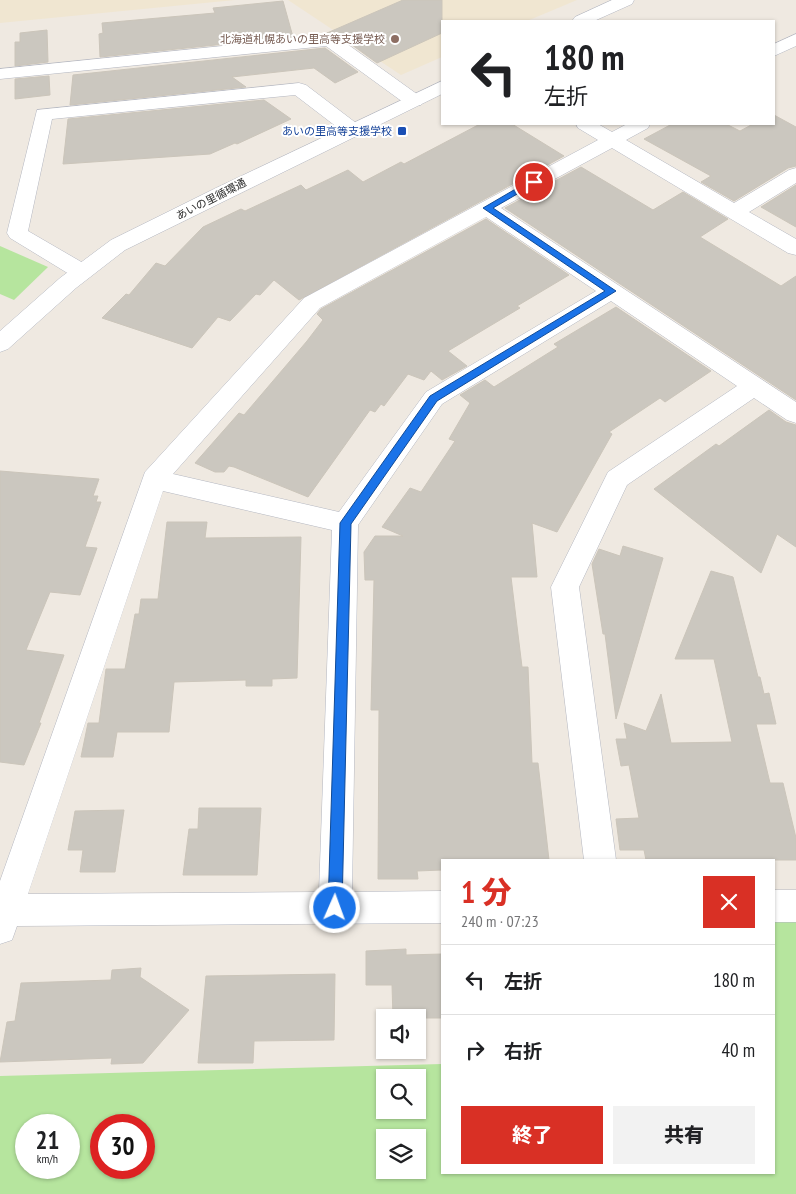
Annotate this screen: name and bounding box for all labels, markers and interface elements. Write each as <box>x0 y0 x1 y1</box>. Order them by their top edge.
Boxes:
place label: 北海道札幌あいの里高等支援学校 <box>220 32 385 46</box>
marker: 北海道札幌あいの里高等支援学校 <box>389 33 401 45</box>
text: 180 m <box>544 34 625 80</box>
icon: left <box>461 40 526 105</box>
text: 左折 <box>544 82 588 110</box>
place label: あいの里高等支援学校 <box>282 124 392 138</box>
marker: あいの里高等支援学校 <box>396 125 408 137</box>
pin <box>513 161 555 203</box>
icon: arrive <box>520 168 548 196</box>
street label: あいの里循環通 <box>174 175 248 223</box>
text: 1 分 <box>461 872 512 911</box>
button: close <box>703 876 755 928</box>
position arrow <box>308 881 360 933</box>
text: 240 m · 07:23 <box>461 911 539 931</box>
icon: left <box>461 966 489 994</box>
text: 180 m <box>713 968 755 992</box>
text: 左折 <box>504 969 542 993</box>
map controls <box>376 1009 426 1179</box>
button: sound <box>376 1009 426 1059</box>
icon: right <box>461 1036 489 1064</box>
text: 40 m <box>722 1038 755 1062</box>
text: 右折 <box>504 1039 542 1063</box>
button: search <box>376 1069 426 1119</box>
button: 終了 <box>461 1106 603 1164</box>
button: 共有 <box>613 1106 755 1164</box>
speed limit sign: 30 <box>90 1114 155 1179</box>
text: 21 <box>36 1124 59 1156</box>
button: layers <box>376 1129 426 1179</box>
text: km/h <box>37 1151 58 1166</box>

